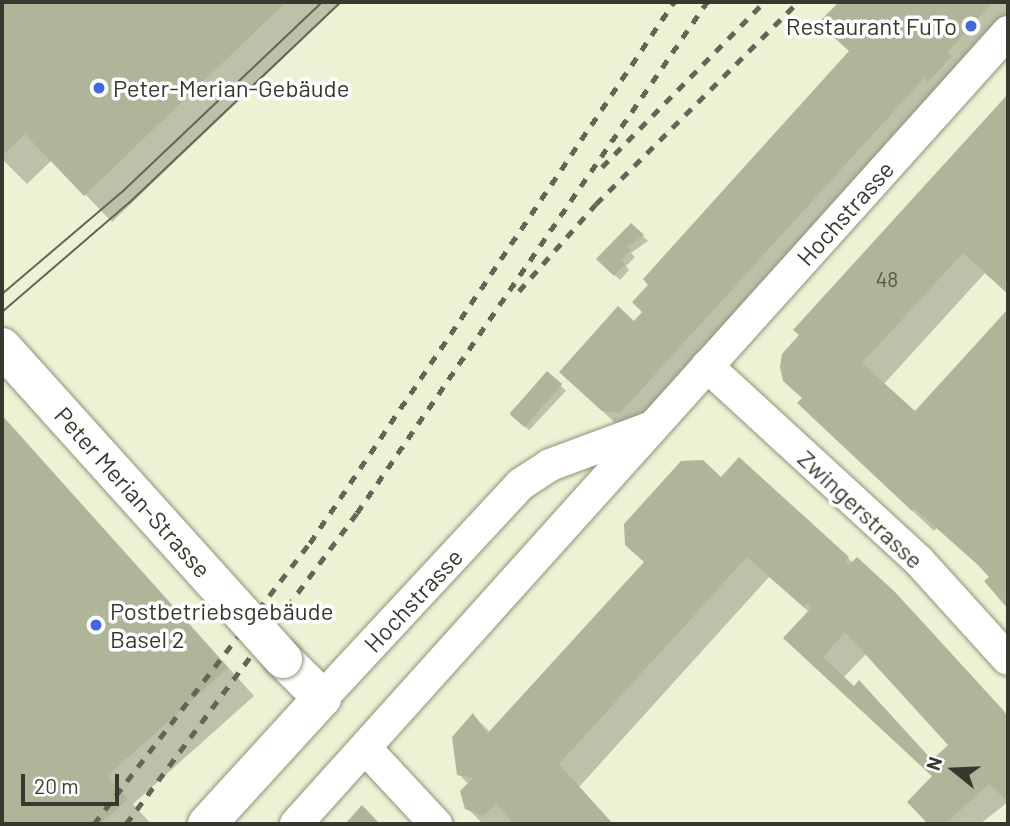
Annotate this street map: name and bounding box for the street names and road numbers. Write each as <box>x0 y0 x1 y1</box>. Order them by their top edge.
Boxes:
street label: Hochstrasse <box>790 155 900 271</box>
street label: Peter Merian-Strasse <box>49 401 217 583</box>
street label: Zwingerstrasse <box>792 444 930 574</box>
street label: Hochstrasse <box>358 542 468 658</box>

